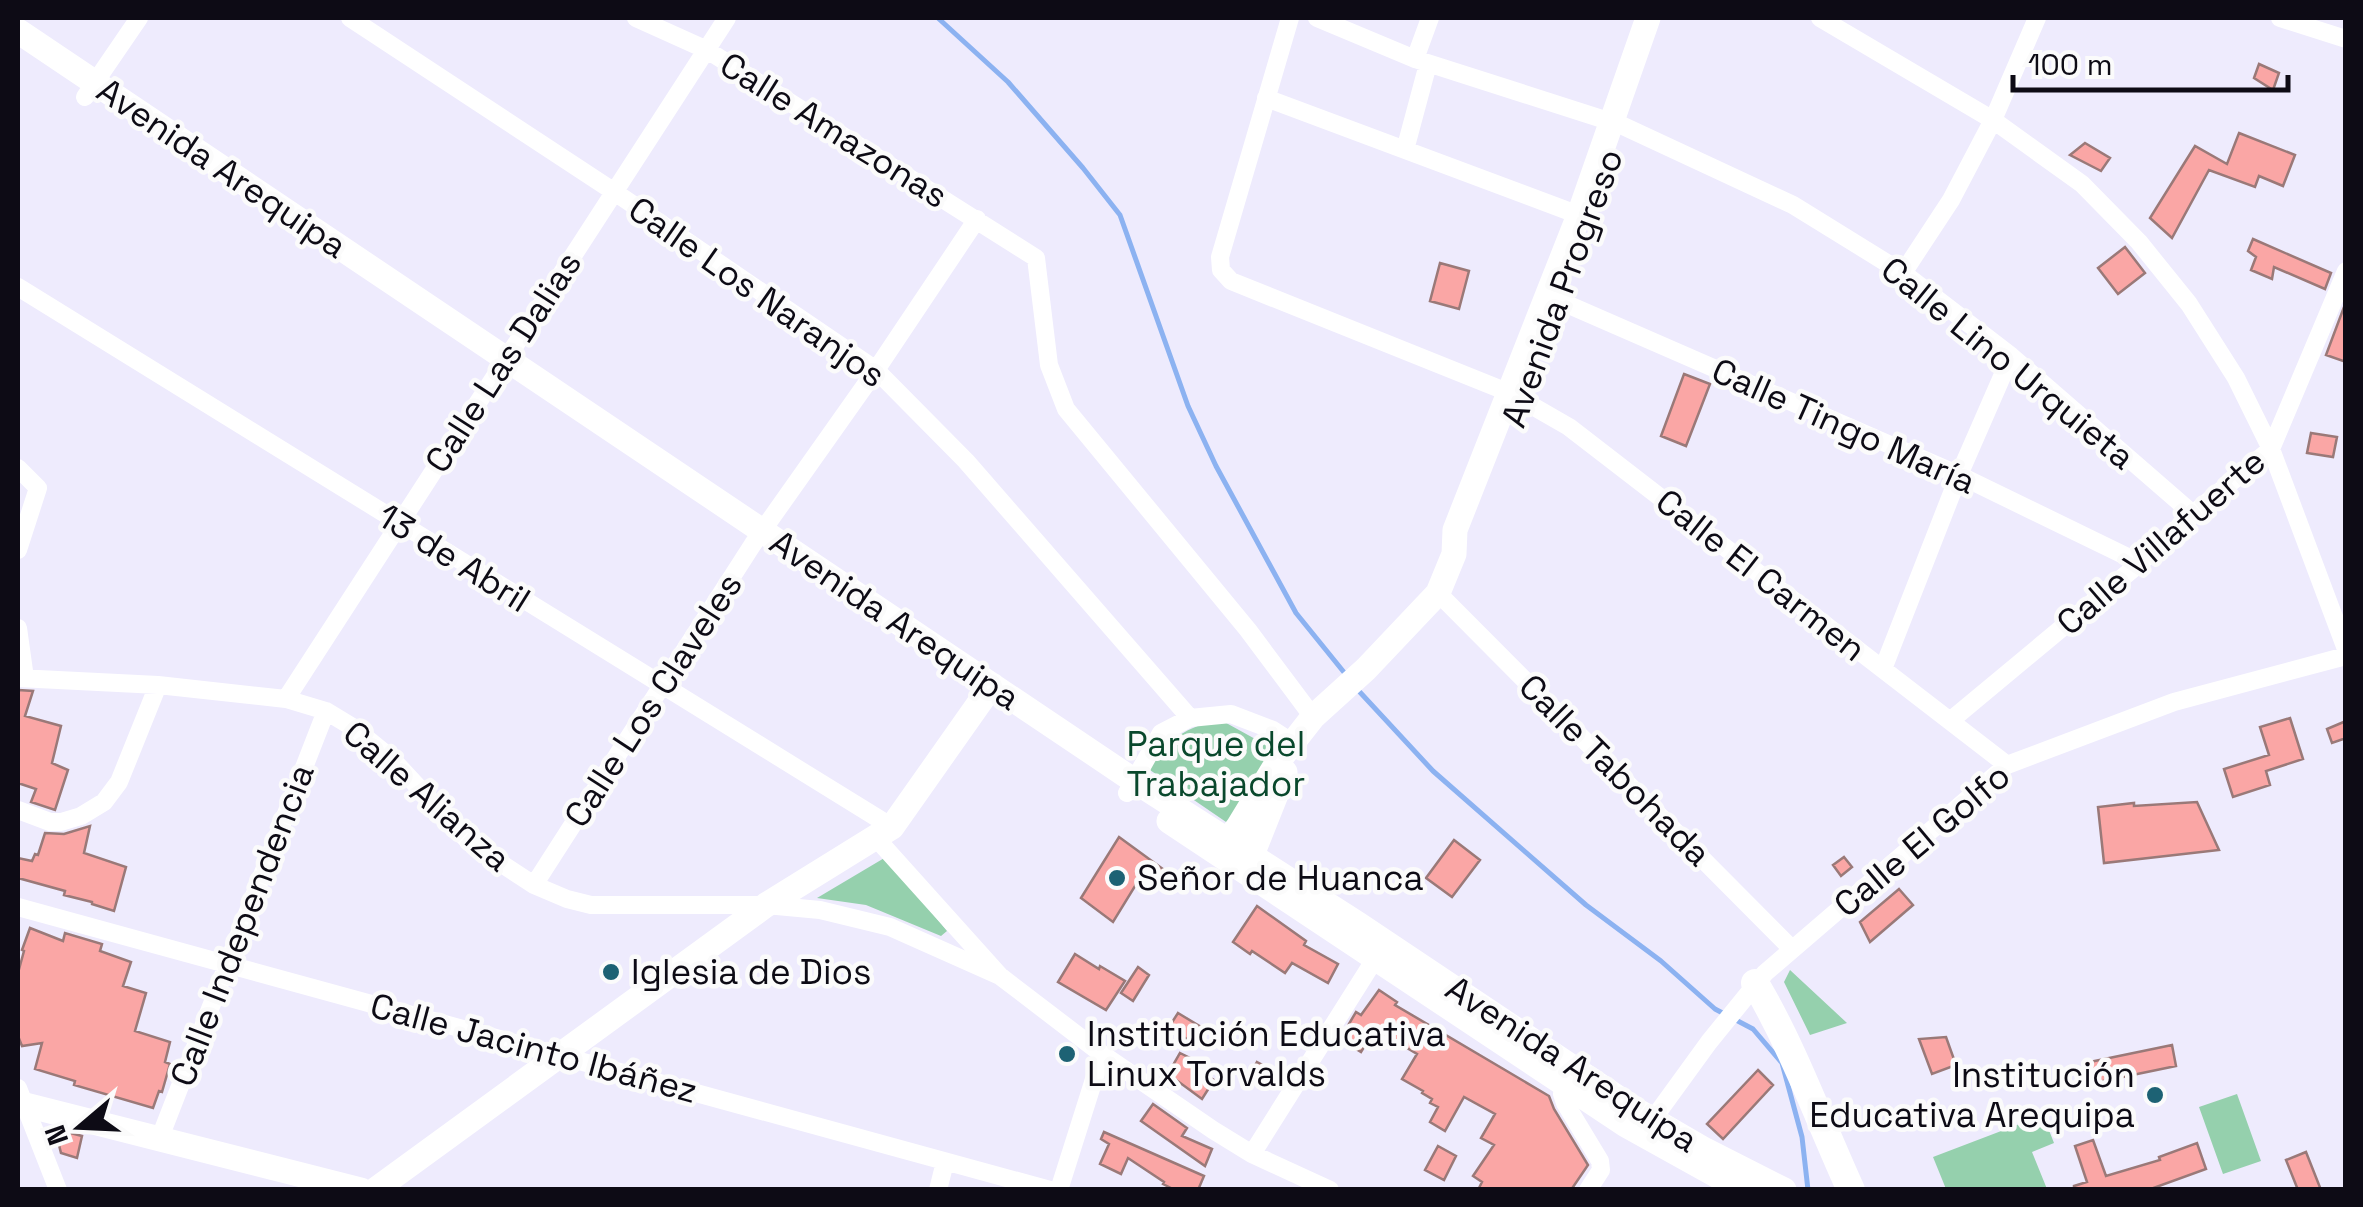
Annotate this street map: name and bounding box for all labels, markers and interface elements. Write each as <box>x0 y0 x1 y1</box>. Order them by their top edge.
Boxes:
scale bar <box>2013 30 2288 92</box>
street label: Calle Amazonas <box>712 42 956 218</box>
text: 100 m <box>2028 45 2113 84</box>
street label: Avenida Arequipa <box>89 68 355 268</box>
street label: Avenida Progreso <box>1491 143 1633 433</box>
street label: Calle Los Naranjos <box>620 187 894 397</box>
street label: Calle Las Dalias <box>415 243 591 481</box>
street label: Calle Lino Urquieta <box>1872 247 2144 479</box>
street label: Calle Tingo María <box>1705 348 1983 504</box>
street label: Calle Villafuerte <box>2048 439 2274 645</box>
street label: Calle El Carmen <box>1647 479 1875 671</box>
street label: 13 de Abril <box>370 494 538 622</box>
street label: Avenida Arequipa <box>762 520 1028 720</box>
street label: Calle Los Claveles <box>554 565 752 835</box>
street label: Calle Tabohada <box>1510 665 1720 875</box>
street label: Calle Alianza <box>334 711 520 881</box>
park label: Parque del Trabajador <box>1127 722 1305 806</box>
street label: Calle El Golfo <box>1825 754 2019 926</box>
street label: Calle Independencia <box>160 758 324 1092</box>
place label: Señor de Huanca <box>1137 856 1424 900</box>
marker: Señor de Huanca <box>1106 867 1128 889</box>
place label: Iglesia de Dios <box>631 950 872 994</box>
marker: Iglesia de Dios <box>600 961 622 983</box>
street label: Avenida Arequipa <box>1438 966 1706 1162</box>
street label: Calle Jacinto Ibáñez <box>366 983 702 1113</box>
place label: Institución Educativa Linux Torvalds <box>1087 1012 1446 1096</box>
marker: Institución Educativa Linux Torvalds <box>1056 1043 1078 1065</box>
place label: Institución Educativa Arequipa <box>1809 1053 2135 1137</box>
north arrow <box>30 1077 130 1177</box>
marker: Institución Educativa Arequipa <box>2144 1084 2166 1106</box>
text: N <box>36 1120 76 1150</box>

